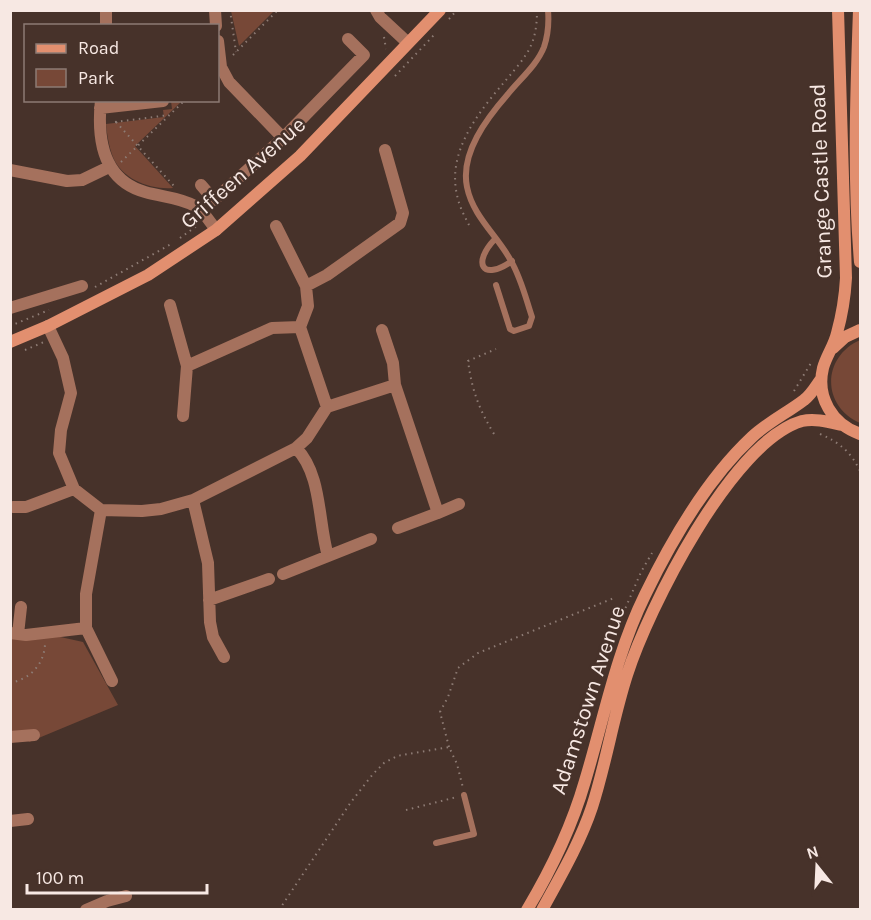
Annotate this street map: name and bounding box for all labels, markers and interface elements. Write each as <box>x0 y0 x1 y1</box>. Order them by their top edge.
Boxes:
legend <box>24 24 219 102</box>
text: Road <box>78 37 119 59</box>
text: Park <box>78 67 115 89</box>
street label: Grange Castle Road <box>805 83 837 279</box>
street label: Griffeen Avenue <box>175 112 311 234</box>
street label: Adamstown Avenue <box>545 602 631 798</box>
north arrow <box>787 836 847 896</box>
text: N <box>804 841 821 863</box>
scale bar <box>27 857 207 895</box>
text: 100 m <box>36 867 84 889</box>

